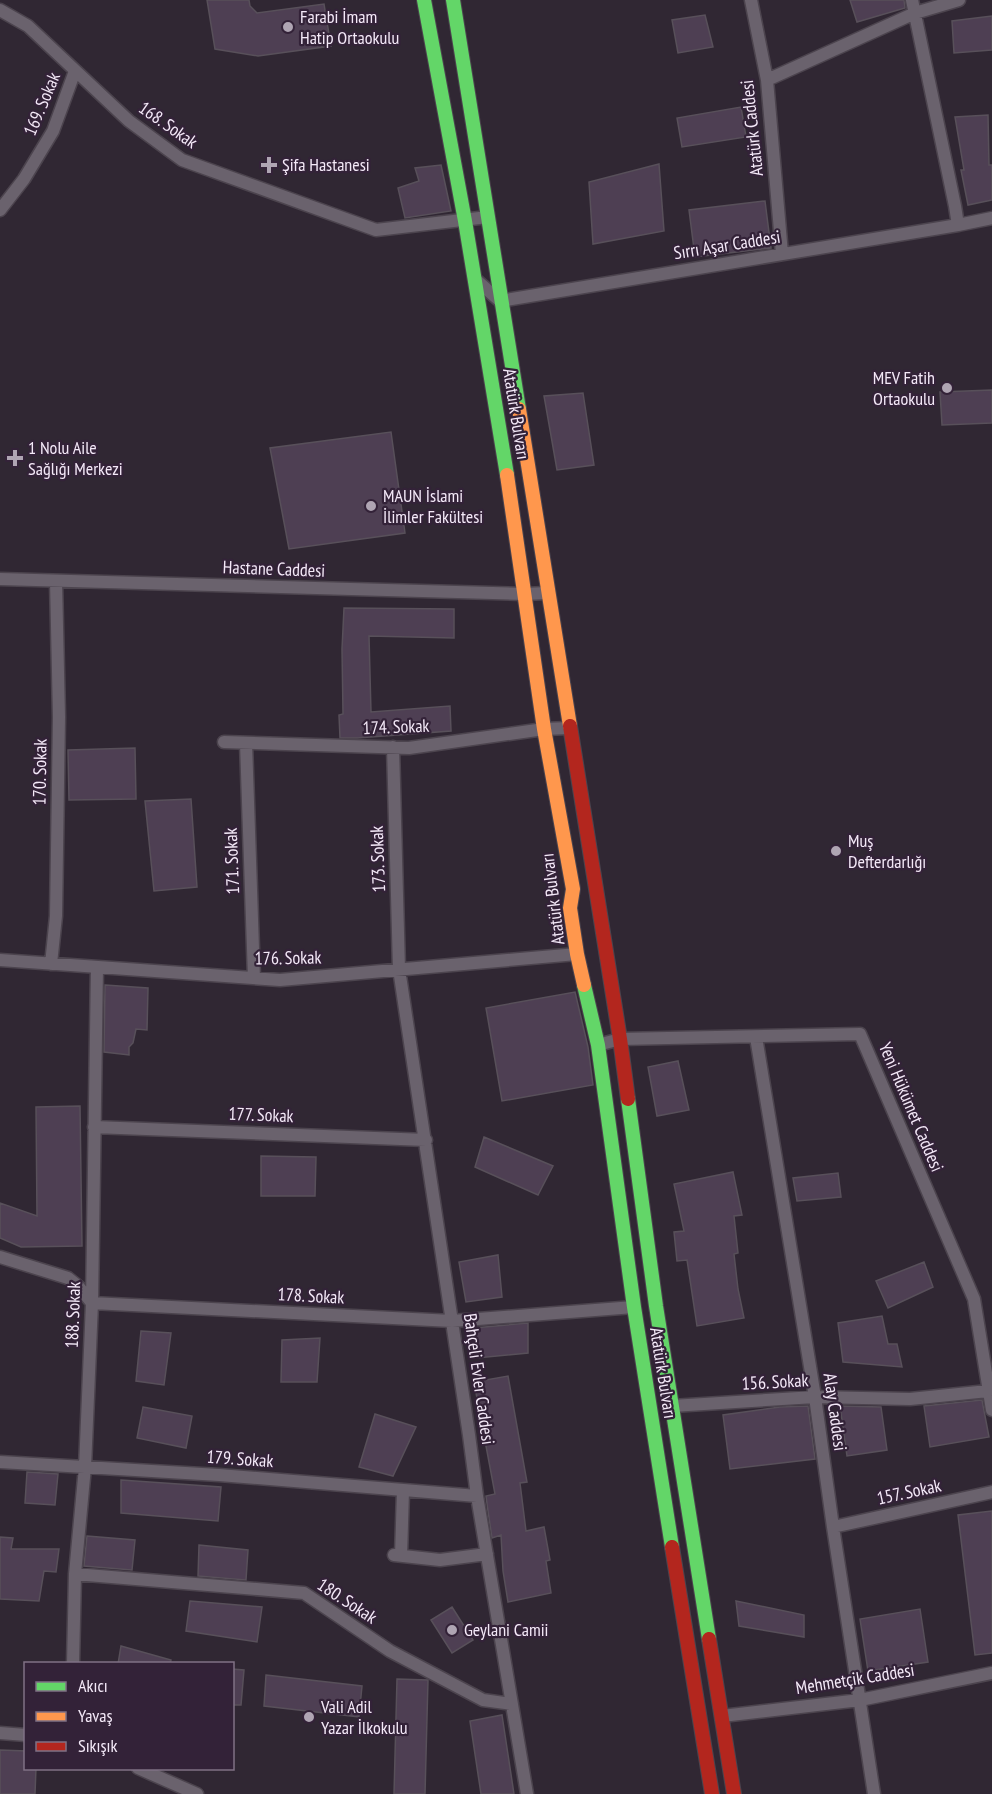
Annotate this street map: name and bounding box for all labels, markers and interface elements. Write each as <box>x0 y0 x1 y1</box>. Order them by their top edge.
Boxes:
place label: Farabi İmam Hatip Ortaokulu <box>300 5 399 49</box>
marker: Farabi İmam Hatip Ortaokulu <box>281 20 295 34</box>
street label: 169. Sokak <box>18 69 65 139</box>
street label: Atatürk Caddesi <box>735 79 768 177</box>
street label: 168. Sokak <box>134 96 202 153</box>
place label: Şifa Hastanesi <box>282 153 370 176</box>
marker: Şifa Hastanesi <box>260 156 278 174</box>
street label: Sırrı Aşar Caddesi <box>672 225 782 264</box>
place label: MEV Fatih Ortaokulu <box>873 366 935 410</box>
street label: Atatürk Bulvarı <box>498 367 535 461</box>
marker: MEV Fatih Ortaokulu <box>940 381 954 395</box>
place label: 1 Nolu Aile Sağlığı Merkezi <box>28 436 123 480</box>
marker: 1 Nolu Aile Sağlığı Merkezi <box>6 449 24 467</box>
place label: MAUN İslami İlimler Fakültesi <box>383 484 483 528</box>
marker: MAUN İslami İlimler Fakültesi <box>364 499 378 513</box>
street label: Hastane Caddesi <box>222 555 326 582</box>
street label: 174. Sokak <box>362 714 430 739</box>
street label: 170. Sokak <box>27 738 52 806</box>
street label: 173. Sokak <box>365 825 390 893</box>
street label: 171. Sokak <box>219 827 244 895</box>
place label: Muş Defterdarlığı <box>848 829 926 873</box>
marker: Muş Defterdarlığı <box>829 844 843 858</box>
street label: Atatürk Bulvarı <box>535 852 570 946</box>
street label: 176. Sokak <box>254 945 322 970</box>
street label: Yeni Hükümet Caddesi <box>874 1039 949 1175</box>
street label: 177. Sokak <box>228 1102 294 1127</box>
street label: 188. Sokak <box>60 1281 85 1349</box>
street label: 178. Sokak <box>277 1282 345 1309</box>
street label: Bahçeli Evler Caddesi <box>459 1312 500 1446</box>
street label: Atatürk Bulvarı <box>645 1326 682 1420</box>
street label: 156. Sokak <box>741 1368 809 1395</box>
street label: Alay Caddesi <box>819 1372 852 1452</box>
street label: 179. Sokak <box>206 1445 274 1472</box>
street label: 157. Sokak <box>875 1473 943 1510</box>
street label: 180. Sokak <box>313 1573 382 1628</box>
place label: Geylani Camii <box>464 1618 549 1641</box>
marker: Geylani Camii <box>445 1623 459 1637</box>
street label: Mehmetçik Caddesi <box>794 1658 916 1699</box>
legend <box>24 1662 234 1770</box>
text: Akıcı <box>78 1674 108 1697</box>
place label: Vali Adil Yazar İlkokulu <box>320 1695 408 1739</box>
text: Yavaş <box>78 1704 113 1727</box>
marker: Vali Adil Yazar İlkokulu <box>302 1710 316 1724</box>
text: Sıkışık <box>78 1734 117 1757</box>

